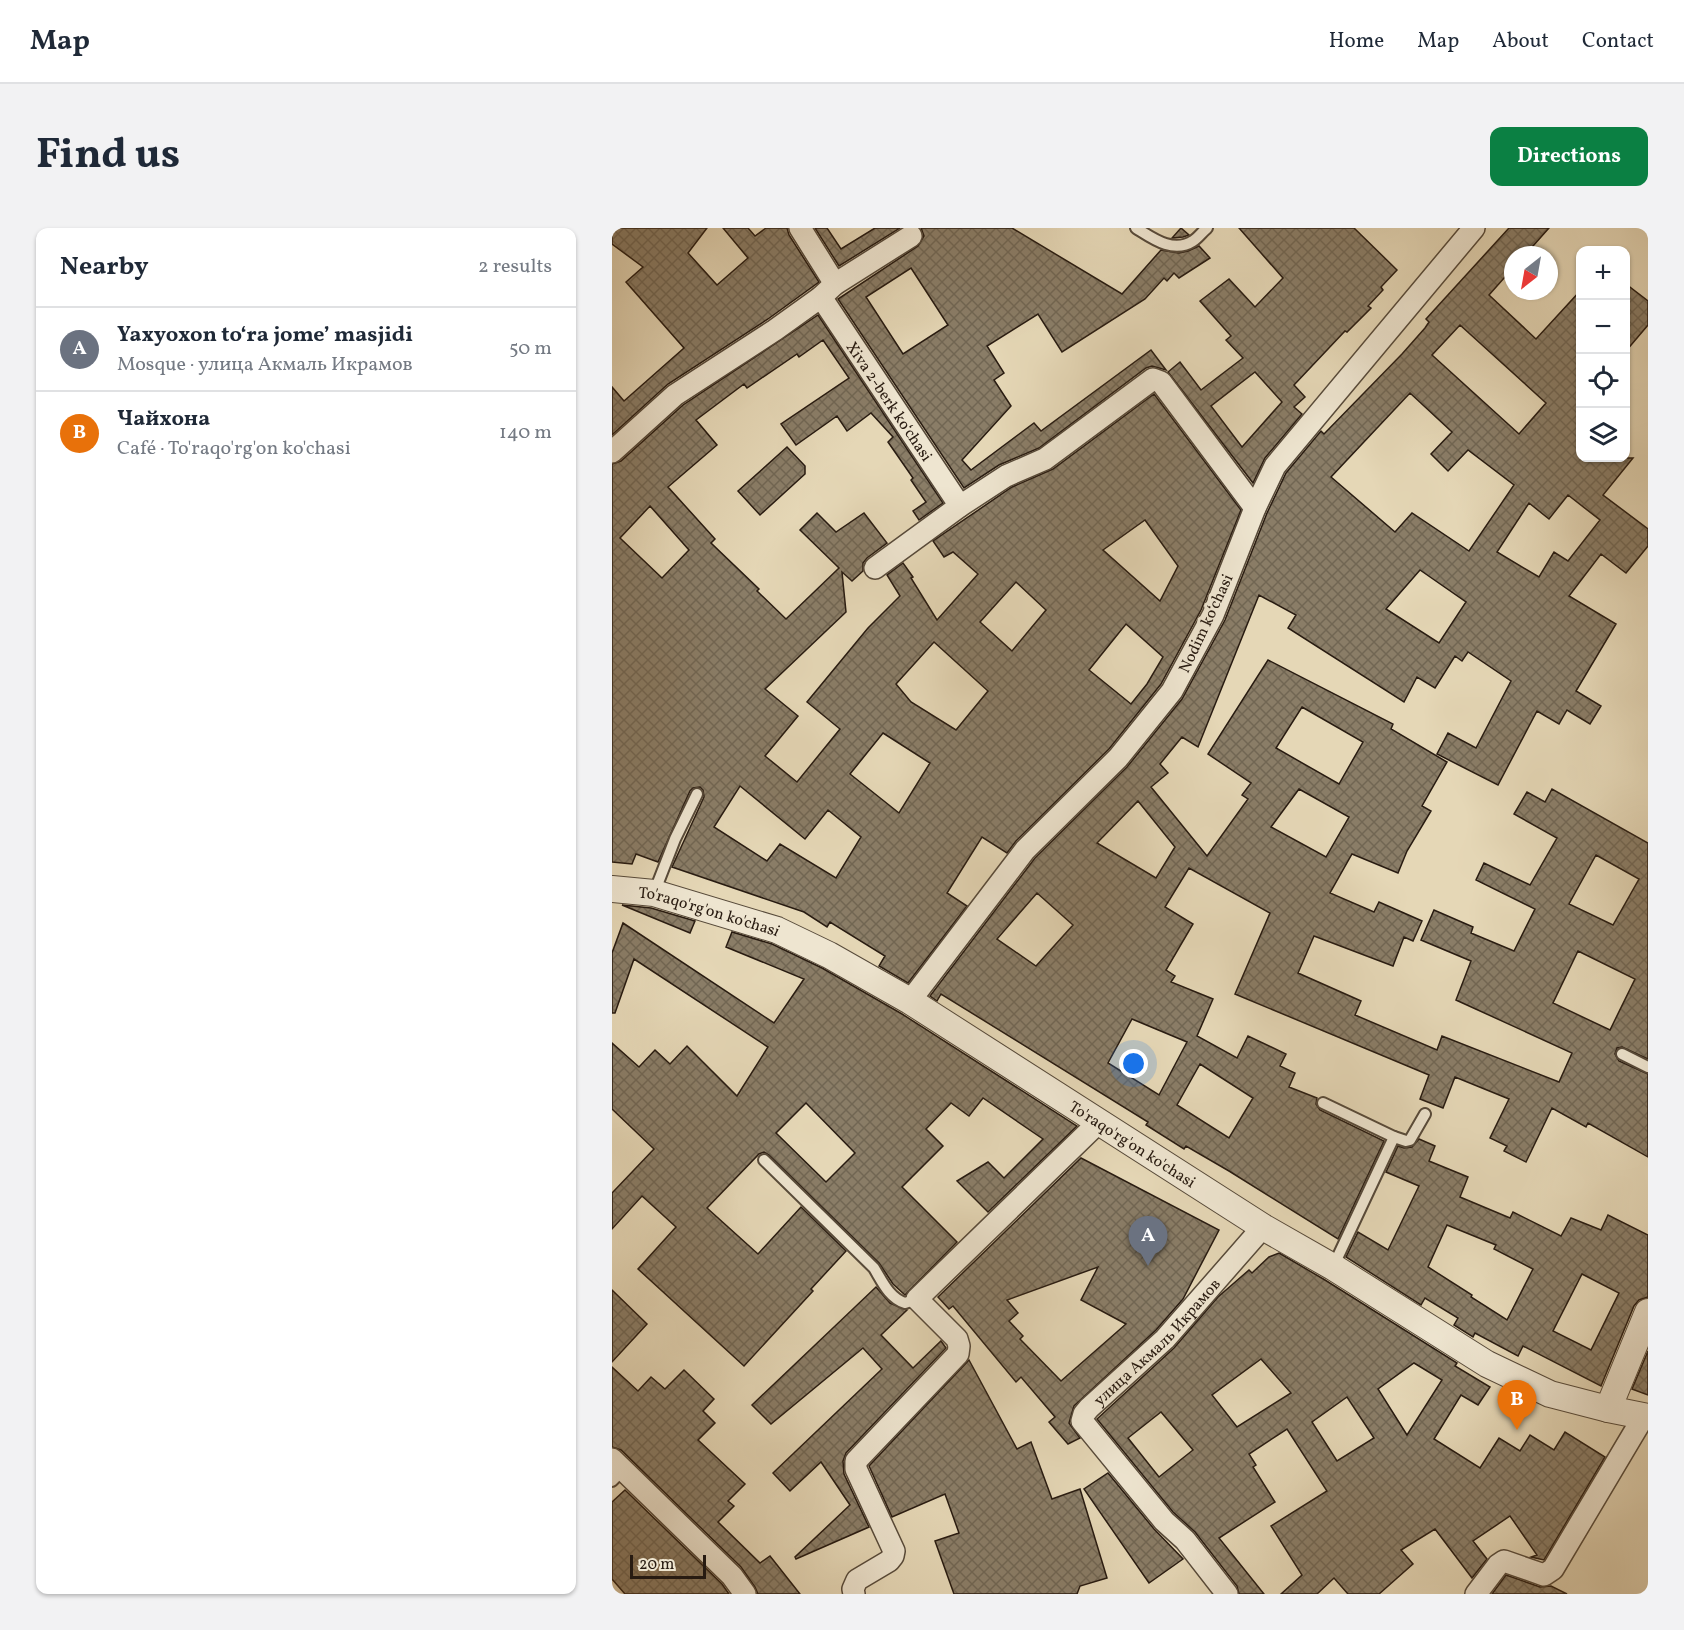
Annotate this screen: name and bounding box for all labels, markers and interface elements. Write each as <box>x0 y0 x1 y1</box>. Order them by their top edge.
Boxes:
text: Map <box>30 22 90 61</box>
text: Home <box>1329 27 1384 56</box>
text: Map <box>1417 27 1459 56</box>
text: About <box>1492 27 1549 56</box>
text: Contact <box>1582 27 1654 56</box>
text: Find us <box>36 127 180 186</box>
button: Directions <box>1490 127 1648 186</box>
north arrow <box>1504 246 1558 300</box>
map controls <box>1576 246 1630 462</box>
button: + <box>1576 246 1630 300</box>
text: Nearby <box>60 249 149 285</box>
text: 2 results <box>478 253 552 281</box>
button: − <box>1576 300 1630 354</box>
text: Yaxyoxon to‘ra jome’ masjidi <box>117 320 413 351</box>
text: A <box>72 335 87 363</box>
text: 50 m <box>509 335 552 363</box>
street label: Xiva 2-berk koʻchasi <box>840 338 937 467</box>
text: Mosque · улица Акмаль Икрамов <box>117 351 413 379</box>
button: locate <box>1576 354 1630 408</box>
text: Чайхона <box>117 404 210 435</box>
button: layers <box>1576 408 1630 462</box>
text: B <box>73 419 86 447</box>
text: 140 m <box>499 419 552 447</box>
text: Café · To'raqo'rg'on ko'chasi <box>117 435 351 463</box>
street label: Nodim koʻchasi <box>1174 571 1239 677</box>
street label: To'raqo'rg'on ko'chasi <box>637 883 783 943</box>
your location <box>1119 1049 1148 1078</box>
street label: To'raqo'rg'on ko'chasi <box>1064 1097 1199 1194</box>
pin: A <box>1128 1216 1168 1266</box>
street label: улица Акмаль Икрамов <box>1090 1274 1226 1412</box>
pin: B <box>1498 1380 1536 1430</box>
scale bar <box>630 1552 706 1580</box>
text: 20 m <box>639 1554 674 1576</box>

